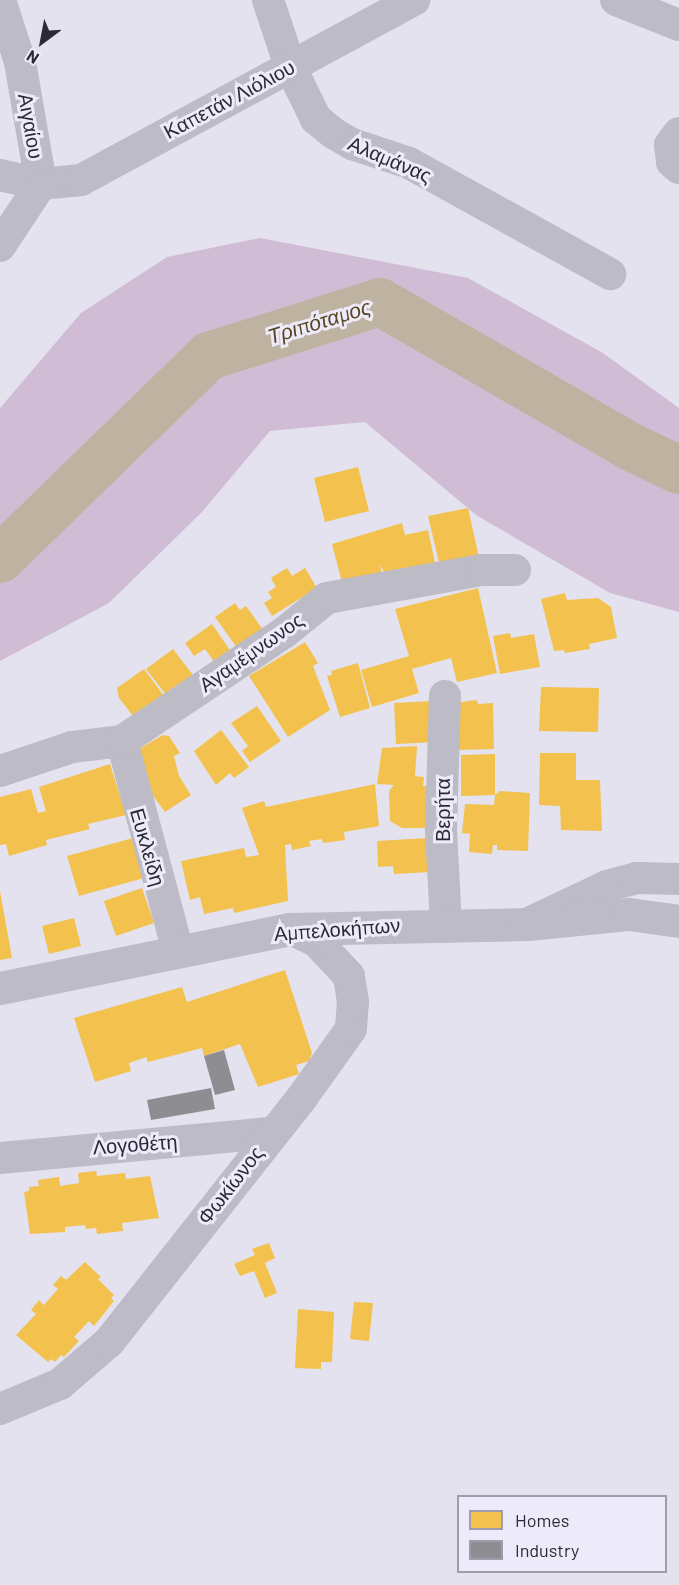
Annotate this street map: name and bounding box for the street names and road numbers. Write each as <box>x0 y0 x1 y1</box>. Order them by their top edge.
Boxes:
street label: Καπετάν Λιόλιου <box>159 54 299 144</box>
street label: Αιγαίου <box>13 91 49 161</box>
street label: Αλαμάνας <box>345 131 435 187</box>
street label: Αγαμέμνωνος <box>194 607 308 697</box>
street label: Βερήτα <box>430 778 454 842</box>
street label: Ευκλείδη <box>125 805 171 889</box>
street label: Αμπελοκήπων <box>273 913 401 945</box>
street label: Λογοθέτη <box>92 1129 178 1159</box>
street label: Φωκίωνος <box>192 1141 268 1229</box>

